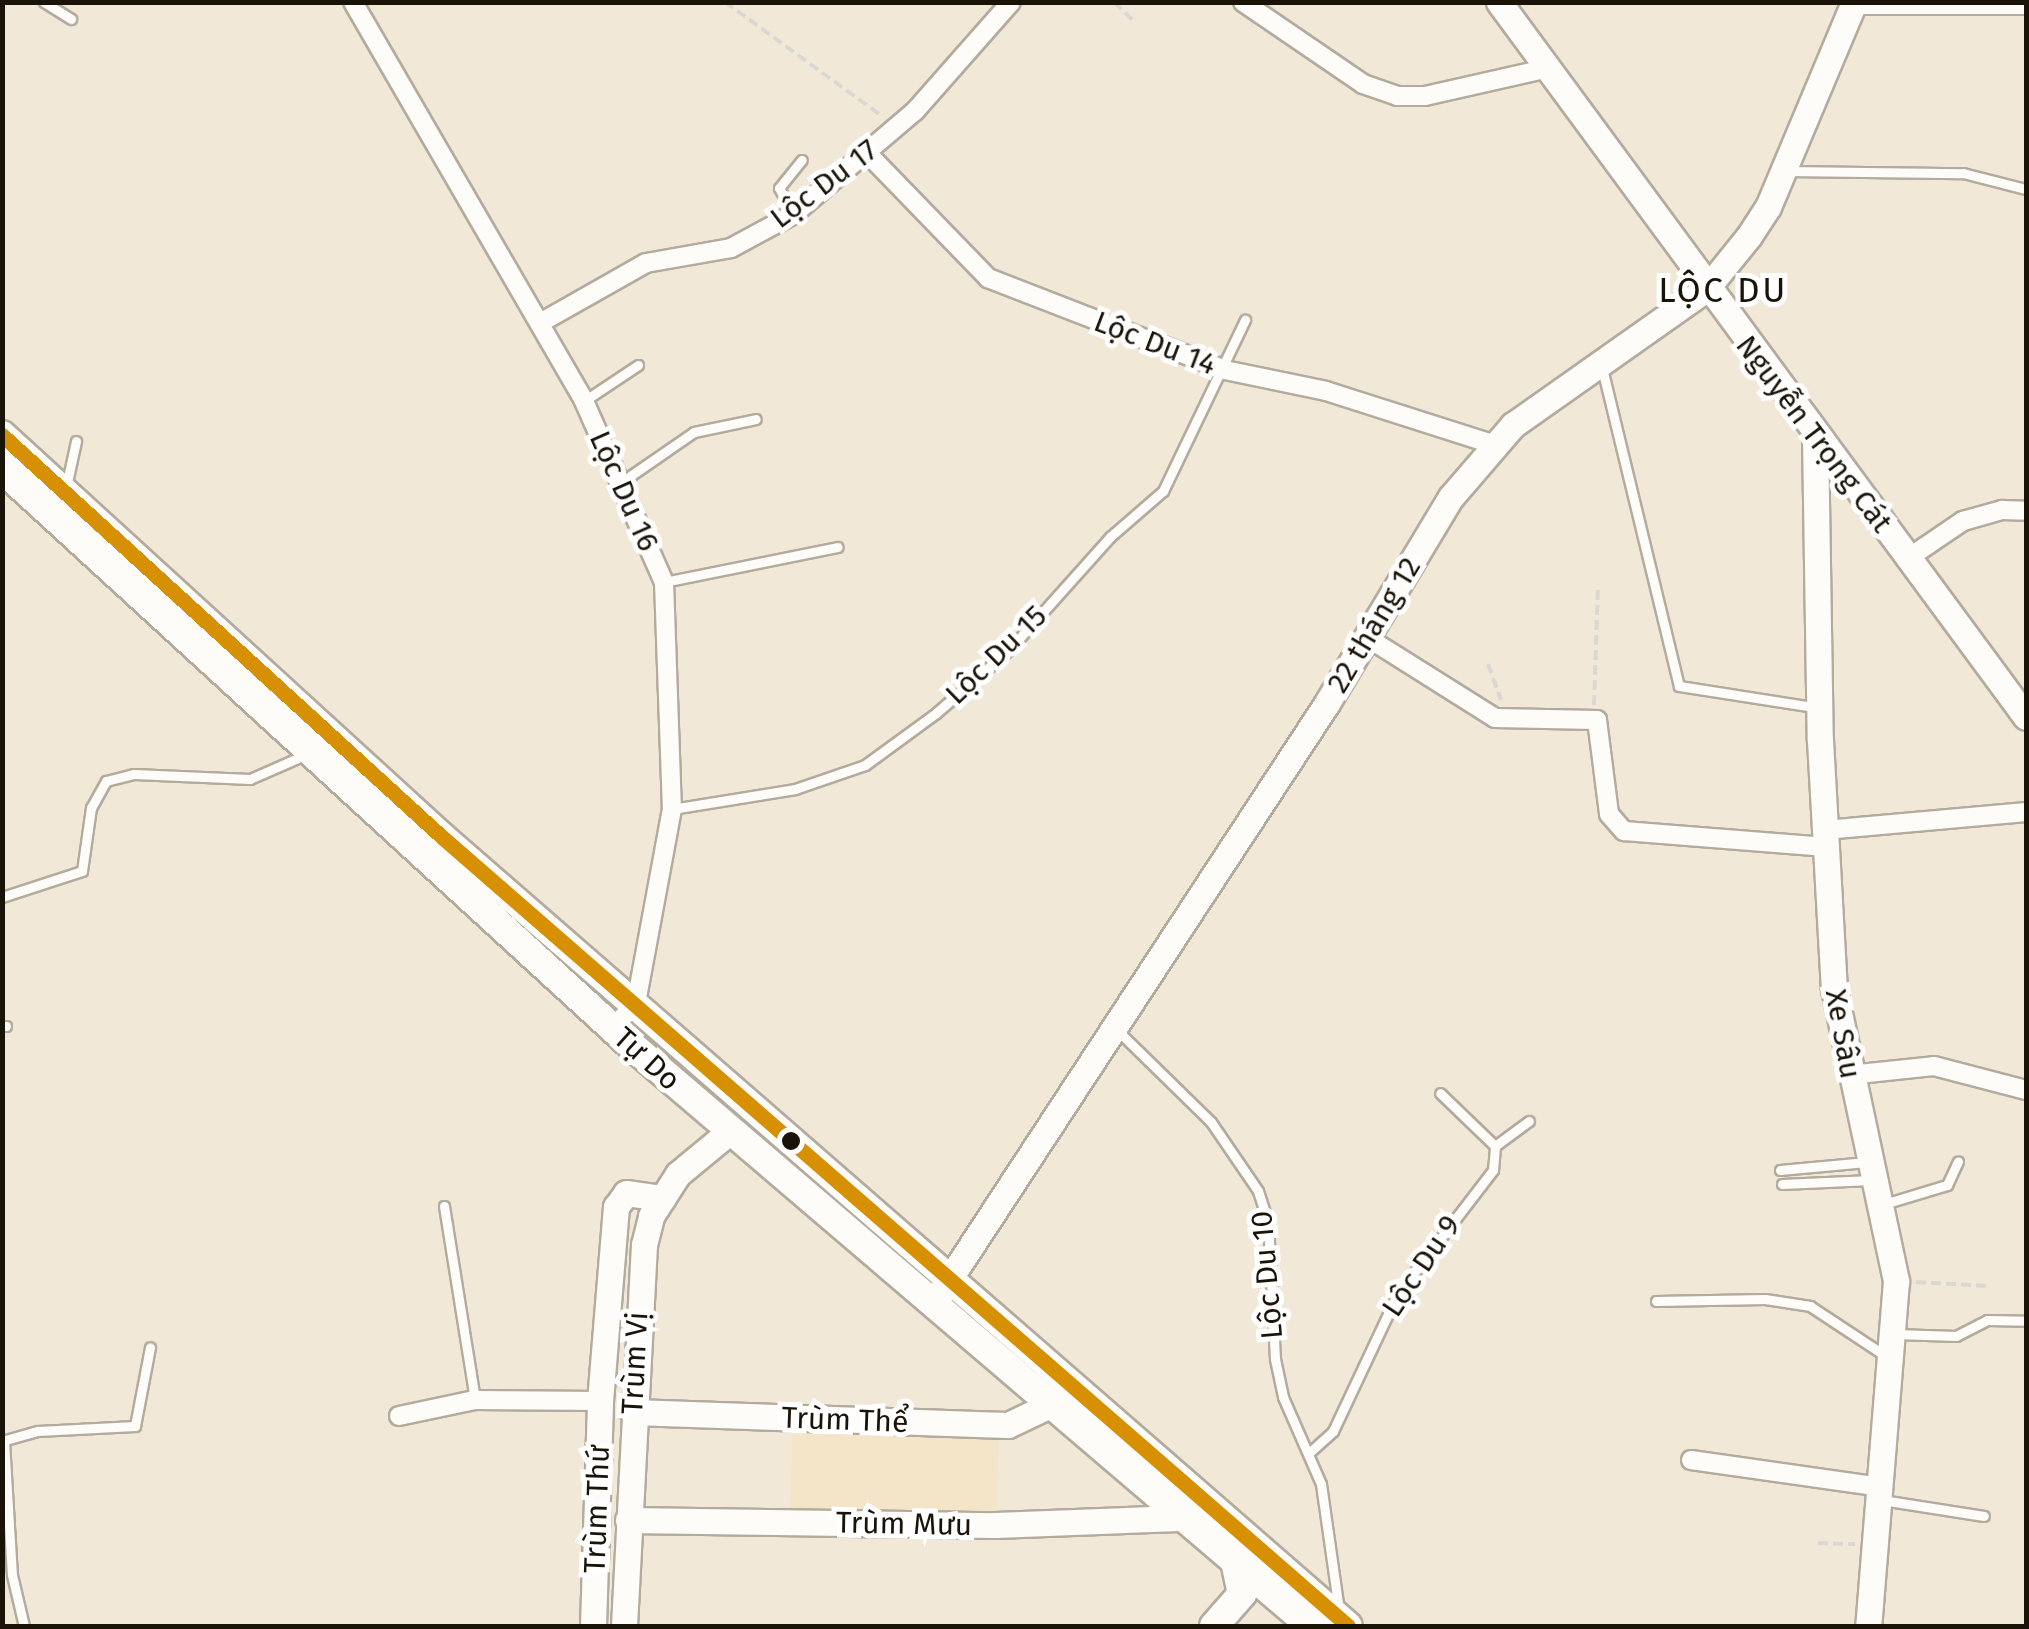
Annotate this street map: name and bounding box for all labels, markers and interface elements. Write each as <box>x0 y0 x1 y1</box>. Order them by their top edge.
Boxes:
street label: Lộc Du 17 <box>763 132 885 236</box>
district label: LỘC DU <box>1658 269 1788 311</box>
street label: Lộc Du 14 <box>1089 303 1221 383</box>
street label: Nguyễn Trọng Cát <box>1728 328 1900 540</box>
street label: Lộc Du 16 <box>582 425 666 557</box>
street label: 22 tháng 12 <box>1320 551 1428 699</box>
street label: Lộc Du 15 <box>938 598 1054 712</box>
street label: Xe Sâu <box>1817 986 1869 1082</box>
street label: Tự Do <box>606 1020 688 1098</box>
unlabelled marker <box>781 1131 801 1151</box>
street label: Lộc Du 9 <box>1374 1208 1468 1324</box>
street label: Lộc Du 10 <box>1243 1209 1291 1341</box>
street label: Trùm Vị <box>614 1311 656 1415</box>
street label: Trùm Thể <box>781 1400 909 1440</box>
street label: Trùm Thứ <box>577 1444 617 1574</box>
street label: Trùm Mưu <box>836 1505 972 1543</box>

